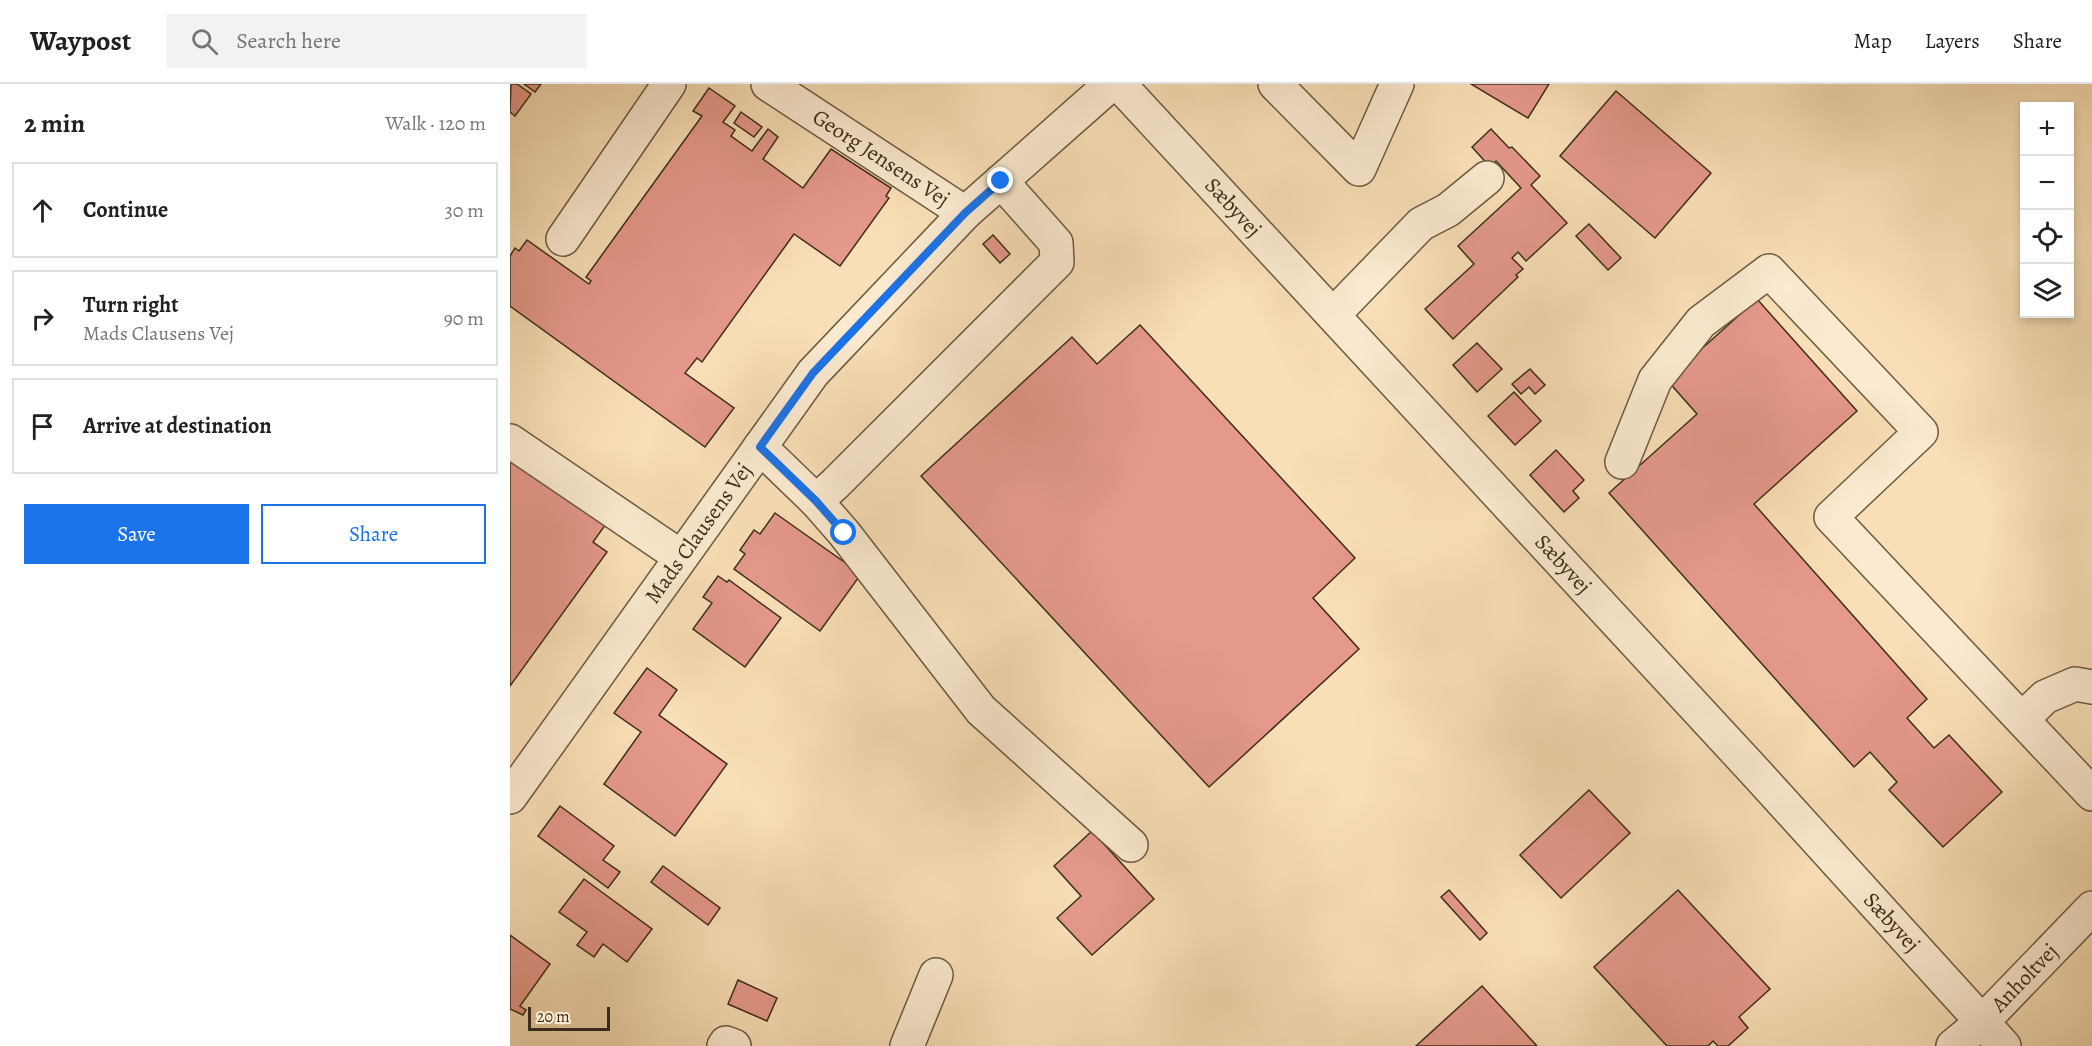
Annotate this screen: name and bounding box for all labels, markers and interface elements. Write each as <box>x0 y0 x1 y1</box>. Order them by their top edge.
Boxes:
search box <box>167 14 587 68</box>
text: Waypost <box>30 22 131 60</box>
icon: search <box>188 25 221 58</box>
text: Search here <box>236 26 341 56</box>
text: Map <box>1853 27 1892 55</box>
text: Layers <box>1925 27 1980 55</box>
text: Share <box>2013 27 2062 55</box>
street label: Georg Jensens Vej <box>807 102 955 214</box>
map controls <box>2020 102 2074 318</box>
button: + <box>2020 102 2074 156</box>
text: 2 min <box>24 106 85 141</box>
text: Walk · 120 m <box>385 110 486 137</box>
button: − <box>2020 156 2074 210</box>
route end <box>987 167 1013 193</box>
street label: Sæbyvej <box>1198 171 1268 244</box>
icon: ahead <box>26 194 59 227</box>
text: Continue <box>83 195 168 225</box>
text: 30 m <box>444 197 484 224</box>
button: locate <box>2020 210 2074 264</box>
button: layers <box>2020 264 2074 318</box>
text: Turn right <box>83 290 179 320</box>
icon: right <box>26 302 59 335</box>
text: 90 m <box>444 305 484 332</box>
text: Mads Clausens Vej <box>83 320 234 347</box>
icon: arrive <box>26 410 59 443</box>
text: Arrive at destination <box>83 411 272 441</box>
street label: Mads Clausens Vej <box>638 457 759 610</box>
button: Save <box>24 504 249 564</box>
button: Share <box>261 504 486 564</box>
route start <box>830 519 856 545</box>
street label: Sæbyvej <box>1528 528 1598 600</box>
street label: Sæbyvej <box>1857 886 1927 959</box>
street label: Anholtvej <box>1984 937 2065 1019</box>
scale bar <box>528 1004 610 1032</box>
text: 20 m <box>537 1006 570 1028</box>

